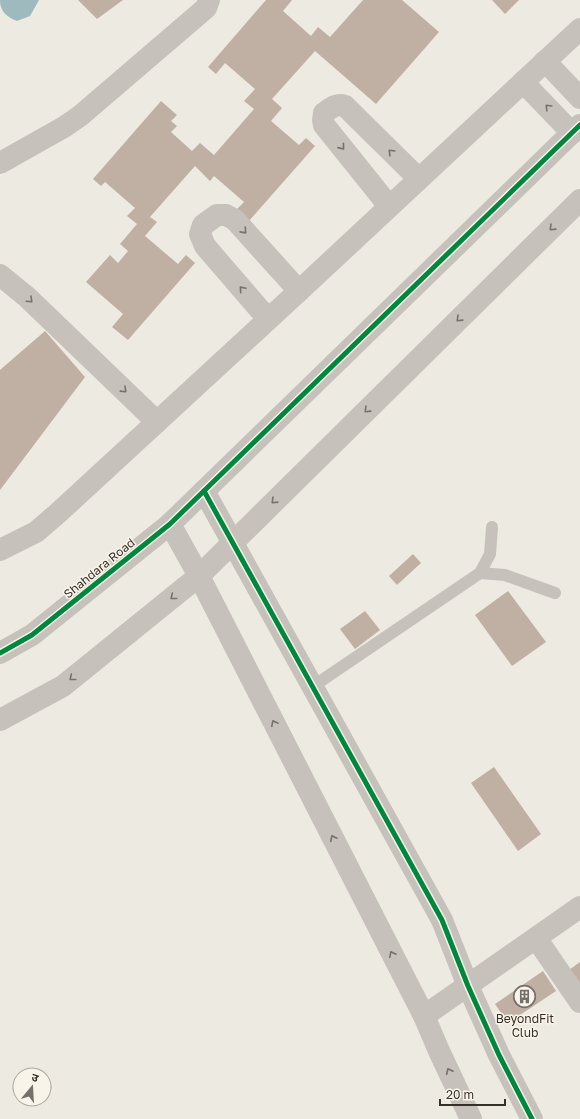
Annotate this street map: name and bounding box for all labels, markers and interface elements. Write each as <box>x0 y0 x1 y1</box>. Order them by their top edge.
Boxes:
one-way arrow <box>545 104 553 112</box>
one-way arrow <box>338 143 345 150</box>
one-way arrow <box>388 149 396 157</box>
one-way arrow <box>549 223 557 230</box>
one-way arrow <box>240 226 247 234</box>
one-way arrow <box>240 286 247 294</box>
one-way arrow <box>25 295 32 302</box>
one-way arrow <box>456 314 464 322</box>
one-way arrow <box>119 385 127 392</box>
one-way arrow <box>364 405 372 413</box>
one-way arrow <box>271 496 279 504</box>
street label: Shahdara Road <box>60 535 138 601</box>
one-way arrow <box>171 592 178 599</box>
one-way arrow <box>70 674 77 681</box>
one-way arrow <box>271 719 279 727</box>
one-way arrow <box>330 835 338 843</box>
one-way arrow <box>390 951 397 958</box>
building icon: BeyondFit Club <box>512 984 538 1010</box>
place label: BeyondFit Club <box>496 1011 554 1040</box>
north arrow <box>12 1067 52 1107</box>
one-way arrow <box>446 1068 454 1075</box>
text: उ <box>30 1070 41 1084</box>
scale bar <box>440 1081 505 1107</box>
text: 20 m <box>446 1087 474 1102</box>

